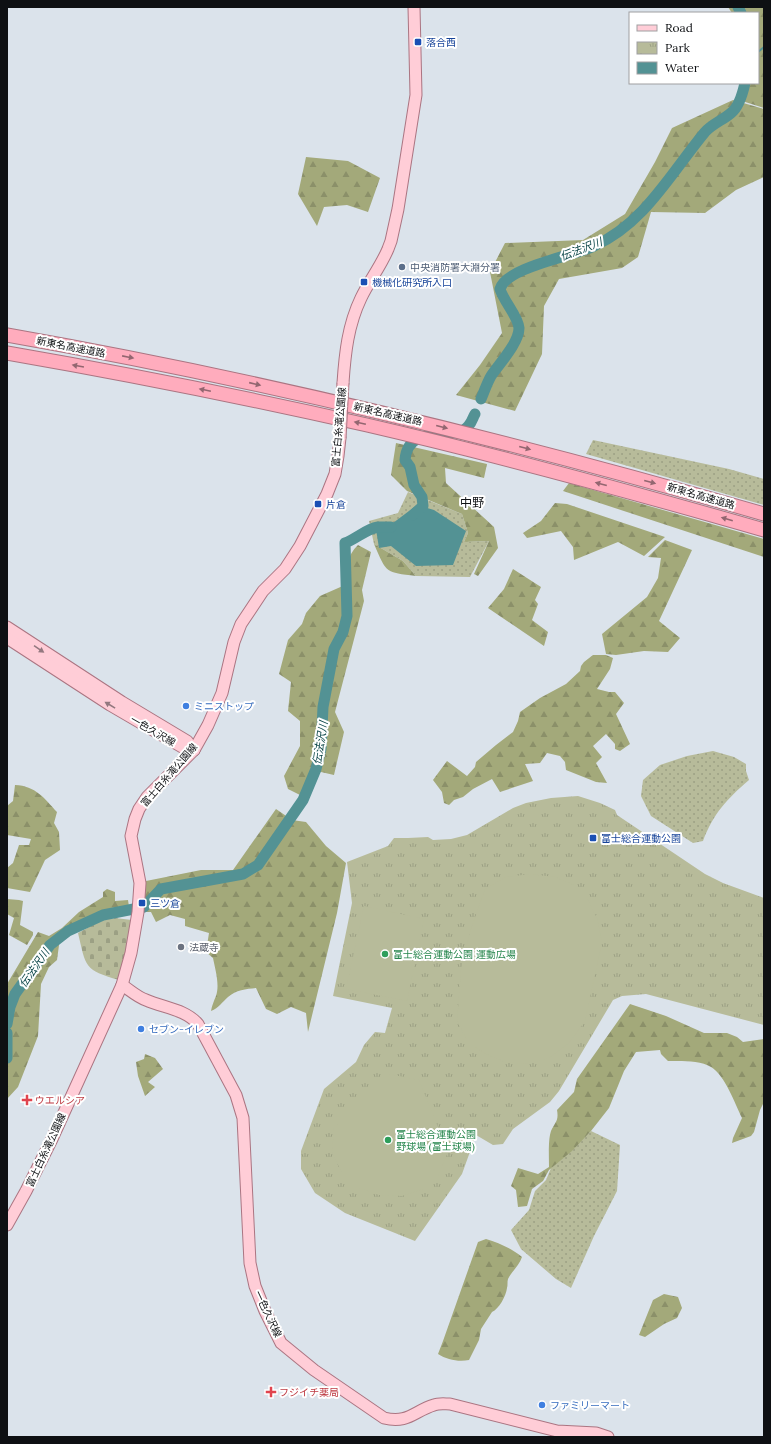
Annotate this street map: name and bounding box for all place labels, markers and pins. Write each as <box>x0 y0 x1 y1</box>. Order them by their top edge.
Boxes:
place label: 落合西 <box>426 36 456 49</box>
marker: 落合西 <box>413 37 423 47</box>
place label: 中央消防署大淵分署 <box>410 261 500 274</box>
marker: 中央消防署大淵分署 <box>397 262 407 272</box>
place label: 機械化研究所入口 <box>372 276 452 289</box>
marker: 機械化研究所入口 <box>359 277 369 287</box>
place label: 片倉 <box>326 498 346 511</box>
marker: 片倉 <box>313 499 323 509</box>
place label: ミニストップ <box>194 700 254 713</box>
marker: ミニストップ <box>181 701 191 711</box>
place label: 富士総合運動公園 <box>601 832 681 845</box>
marker: 富士総合運動公園 <box>588 833 598 843</box>
place label: 三ツ倉 <box>150 897 180 910</box>
marker: 三ツ倉 <box>137 898 147 908</box>
place label: 法蔵寺 <box>189 941 219 954</box>
marker: 法蔵寺 <box>176 942 186 952</box>
place label: 富士総合運動公園 運動広場 <box>393 948 516 961</box>
marker: 富士総合運動公園 運動広場 <box>380 949 390 959</box>
place label: セブン-イレブン <box>149 1023 224 1036</box>
marker: セブン-イレブン <box>136 1024 146 1034</box>
place label: ウエルシア <box>35 1094 85 1107</box>
marker: ウエルシア <box>22 1095 32 1105</box>
place label: 富士総合運動公園 野球場 (富士球場) <box>396 1128 476 1153</box>
marker: 富士総合運動公園 野球場 (富士球場) <box>383 1135 393 1145</box>
place label: フジイチ薬局 <box>279 1386 339 1399</box>
marker: フジイチ薬局 <box>266 1387 276 1397</box>
place label: ファミリーマート <box>550 1399 630 1412</box>
marker: ファミリーマート <box>537 1400 547 1410</box>

